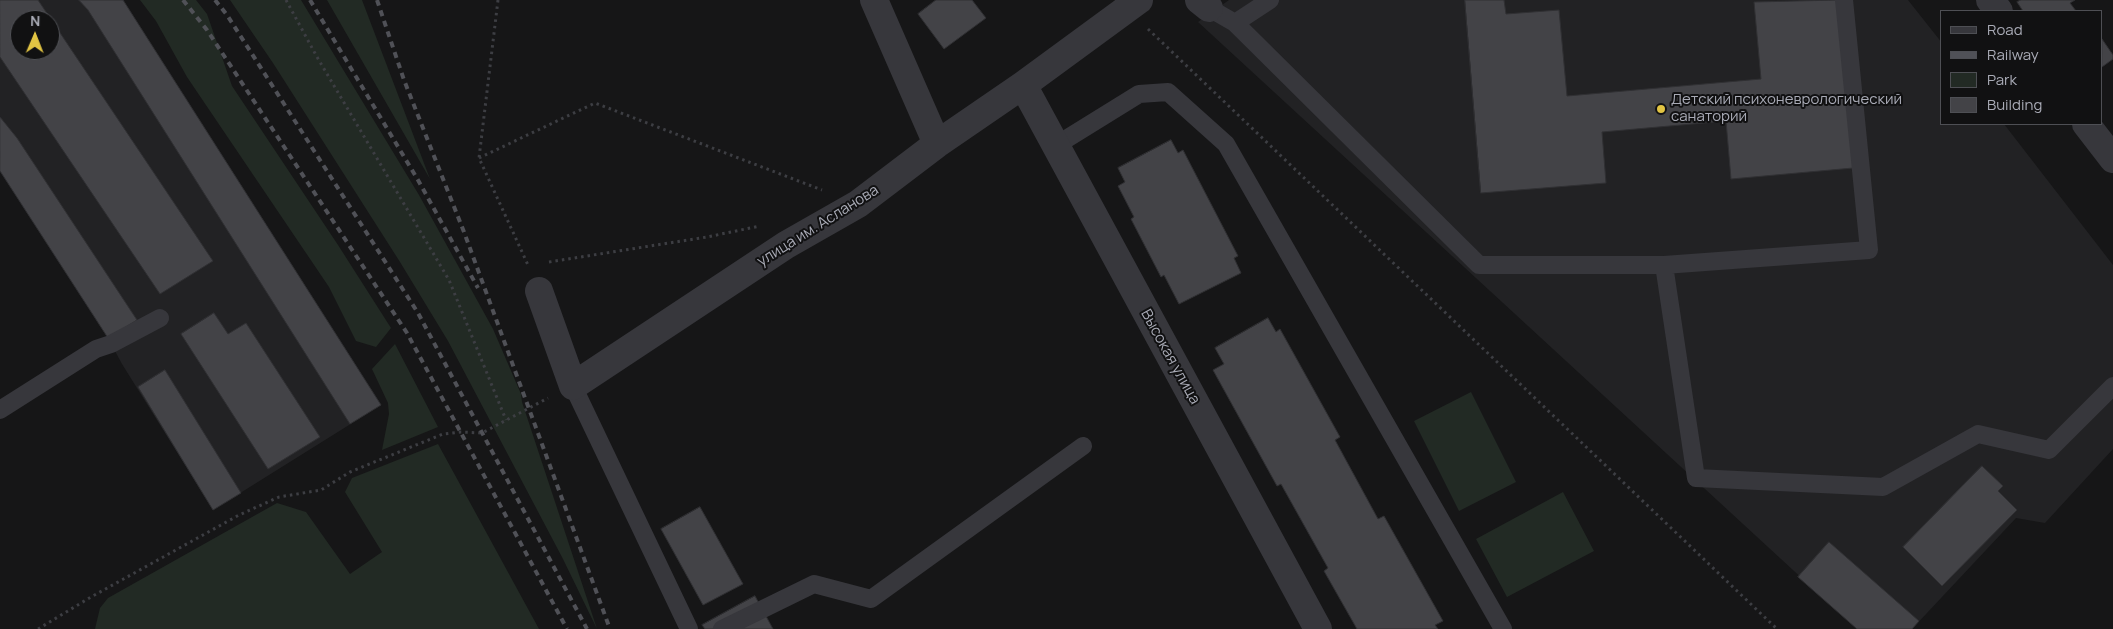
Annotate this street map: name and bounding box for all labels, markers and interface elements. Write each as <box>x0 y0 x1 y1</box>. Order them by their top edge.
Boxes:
north arrow <box>10 10 60 60</box>
legend <box>1940 10 2103 125</box>
text: N <box>30 11 40 30</box>
text: Road <box>1987 19 2023 40</box>
text: Railway <box>1987 44 2039 65</box>
text: Park <box>1987 69 2017 90</box>
place label: Детский психоневрологический санаторий <box>1671 91 1902 126</box>
text: Building <box>1987 94 2042 115</box>
marker: Детский психоневрологический санаторий <box>1655 103 1667 115</box>
street label: улица им. Асланова <box>754 181 882 271</box>
street label: Высокая улица <box>1137 306 1203 408</box>

